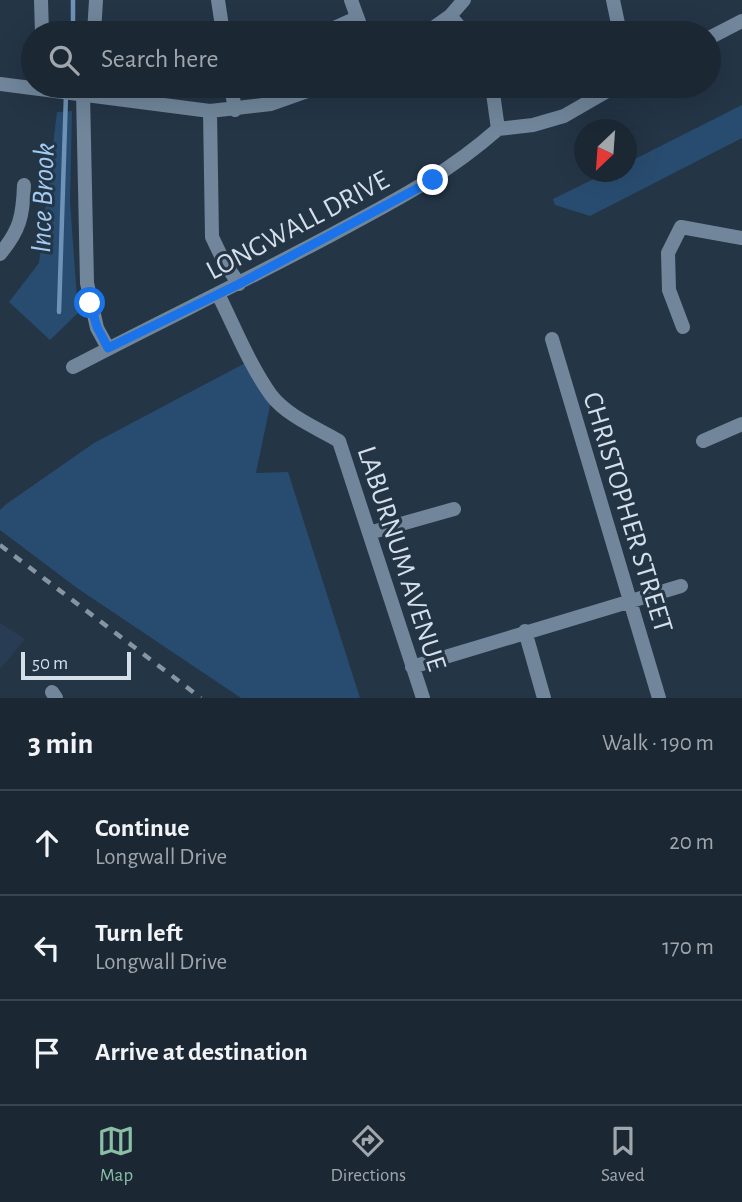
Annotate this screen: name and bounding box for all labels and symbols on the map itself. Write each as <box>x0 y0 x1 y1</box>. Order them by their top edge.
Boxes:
north arrow <box>574 119 637 182</box>
water label: Ince Brook <box>26 142 60 254</box>
route end <box>417 164 448 195</box>
street label: LONGWALL DRIVE <box>202 166 394 286</box>
route start <box>74 287 105 318</box>
street label: CHRISTOPHER STREET <box>577 389 677 636</box>
street label: LABURNUM AVENUE <box>352 443 451 674</box>
scale bar <box>21 649 131 681</box>

